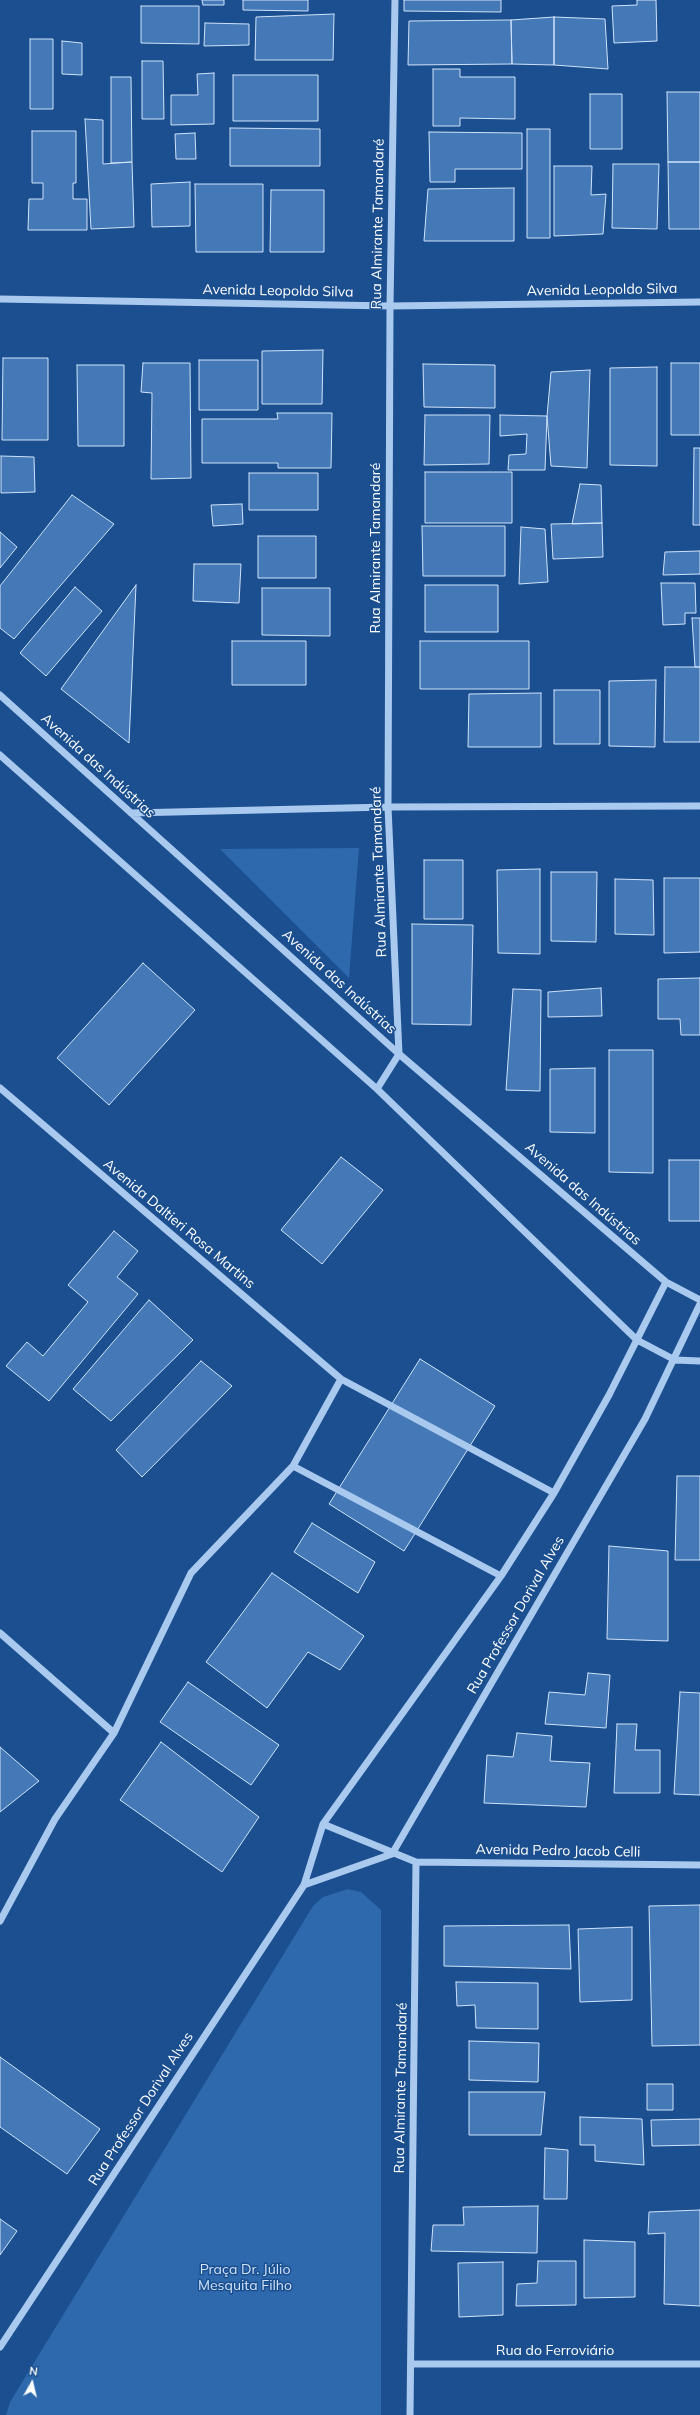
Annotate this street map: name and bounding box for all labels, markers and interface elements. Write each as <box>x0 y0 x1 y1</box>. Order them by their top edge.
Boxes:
street label: Rua Almirante Tamandaré <box>368 138 388 310</box>
street label: Avenida Leopoldo Silva <box>526 280 678 300</box>
street label: Avenida Leopoldo Silva <box>202 281 354 301</box>
street label: Rua Almirante Tamandaré <box>368 463 384 633</box>
street label: Avenida das Indústrias <box>37 710 159 822</box>
street label: Rua Almirante Tamandaré <box>368 786 390 958</box>
street label: Avenida das Indústrias <box>278 926 400 1038</box>
street label: Avenida das Indústrias <box>522 1139 644 1249</box>
street label: Avenida Daltieri Rosa Martins <box>100 1156 258 1292</box>
street label: Rua Professor Dorival Alves <box>464 1533 568 1697</box>
street label: Avenida Pedro Jacob Celli <box>475 1841 641 1861</box>
street label: Rua Almirante Tamandaré <box>391 2002 411 2174</box>
street label: Rua Professor Dorival Alves <box>85 2029 197 2189</box>
park label: Praça Dr. Júlio Mesquita Filho <box>198 2262 292 2294</box>
street label: Rua do Ferroviário <box>496 2343 614 2359</box>
north arrow <box>12 2363 52 2403</box>
text: N <box>29 2364 39 2379</box>

